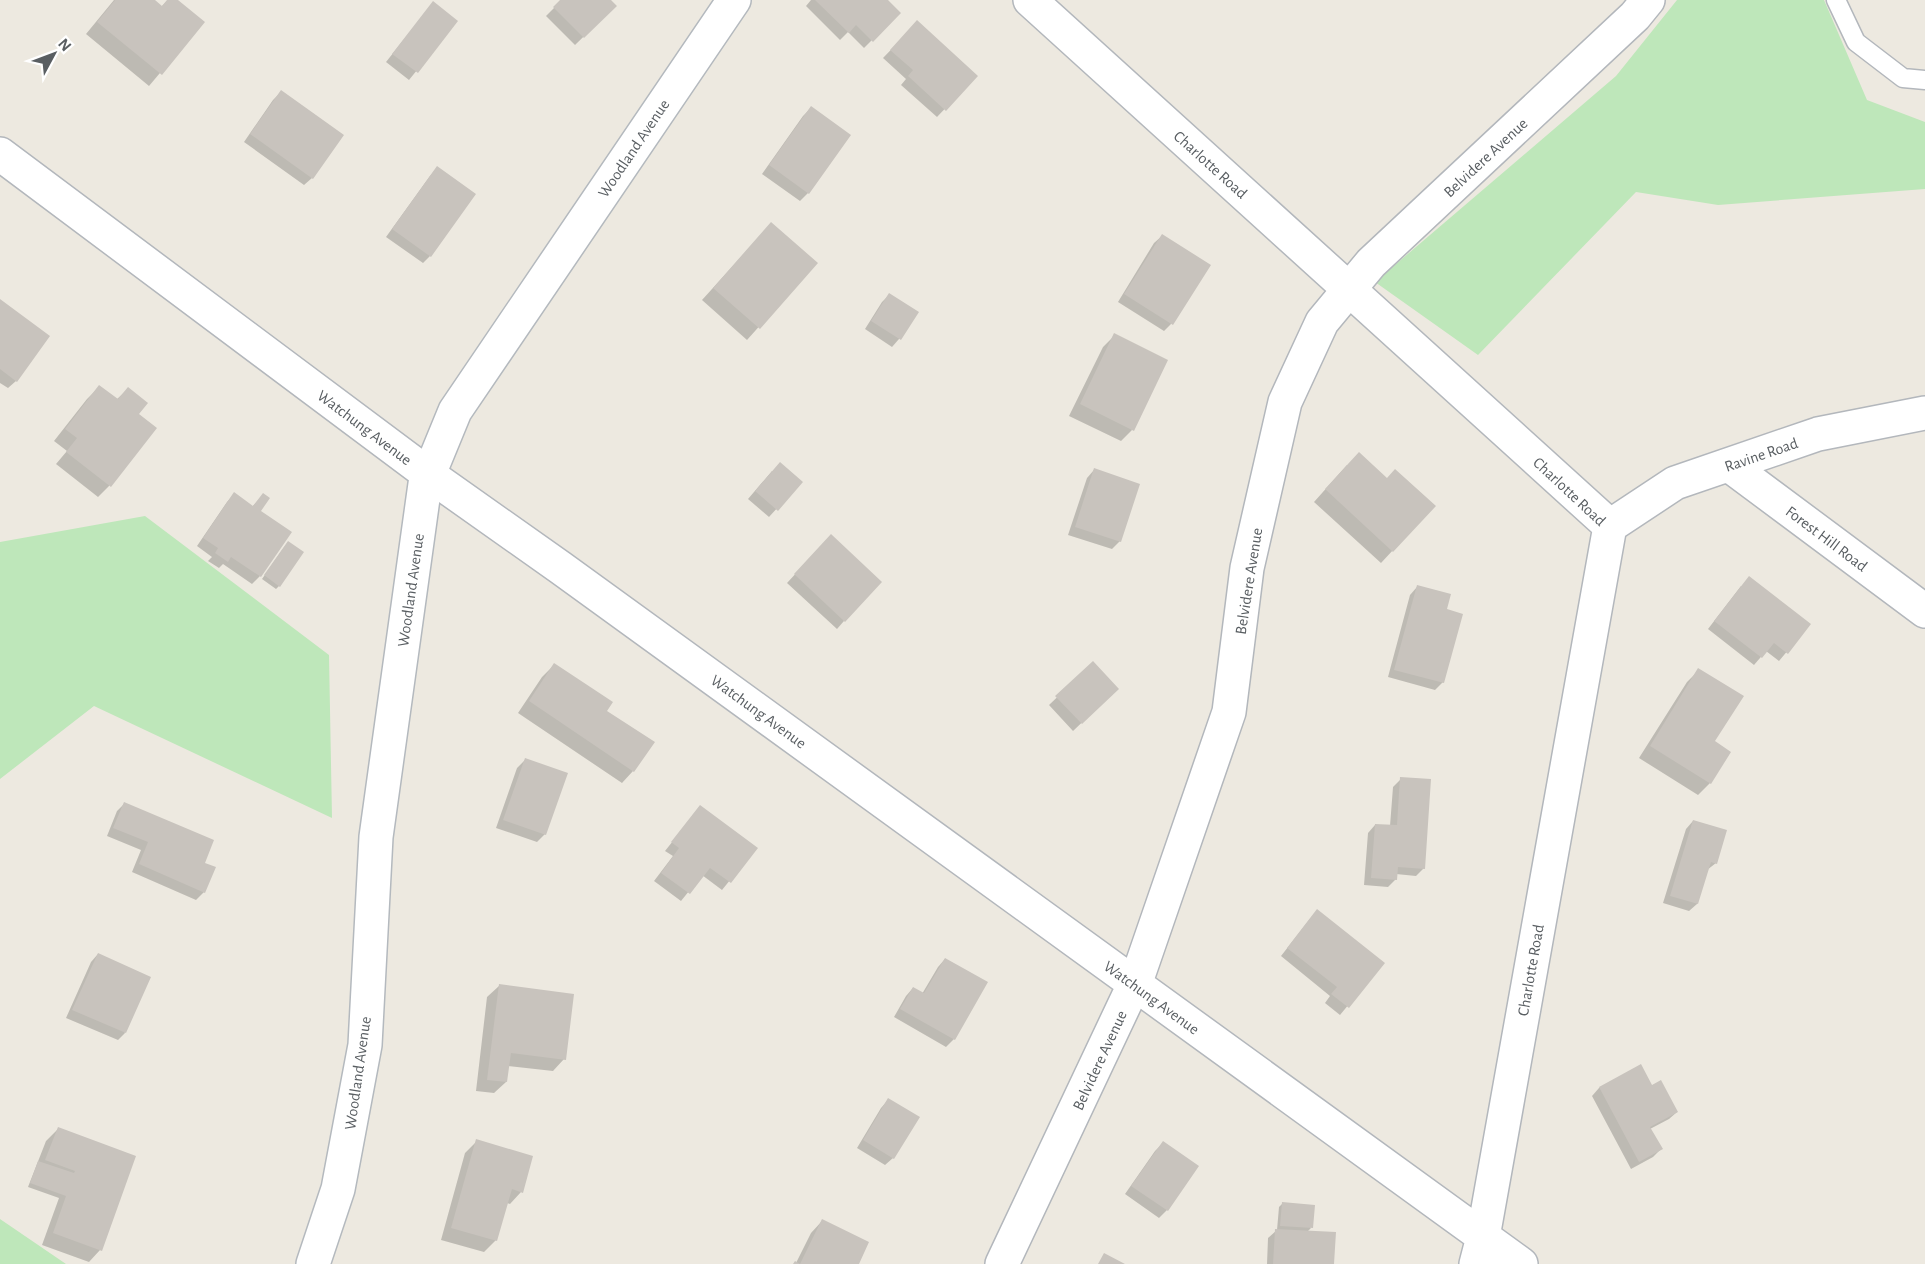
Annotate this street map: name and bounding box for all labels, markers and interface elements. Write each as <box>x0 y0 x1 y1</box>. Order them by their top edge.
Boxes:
north arrow <box>24 24 84 84</box>
text: N <box>55 35 74 54</box>
street label: Woodland Avenue <box>595 97 673 201</box>
street label: Belvidere Avenue <box>1441 115 1531 200</box>
street label: Charlotte Road <box>1171 128 1250 202</box>
street label: Watchung Avenue <box>314 387 415 468</box>
street label: Ravine Road <box>1723 435 1800 475</box>
street label: Charlotte Road <box>1530 454 1609 529</box>
street label: Forest Hill Road <box>1783 503 1870 575</box>
street label: Belvidere Avenue <box>1233 527 1265 636</box>
street label: Woodland Avenue <box>395 532 427 648</box>
street label: Watchung Avenue <box>708 672 809 752</box>
street label: Charlotte Road <box>1515 923 1547 1017</box>
street label: Watchung Avenue <box>1101 958 1202 1038</box>
street label: Belvidere Avenue <box>1070 1008 1130 1113</box>
street label: Woodland Avenue <box>342 1015 374 1131</box>

